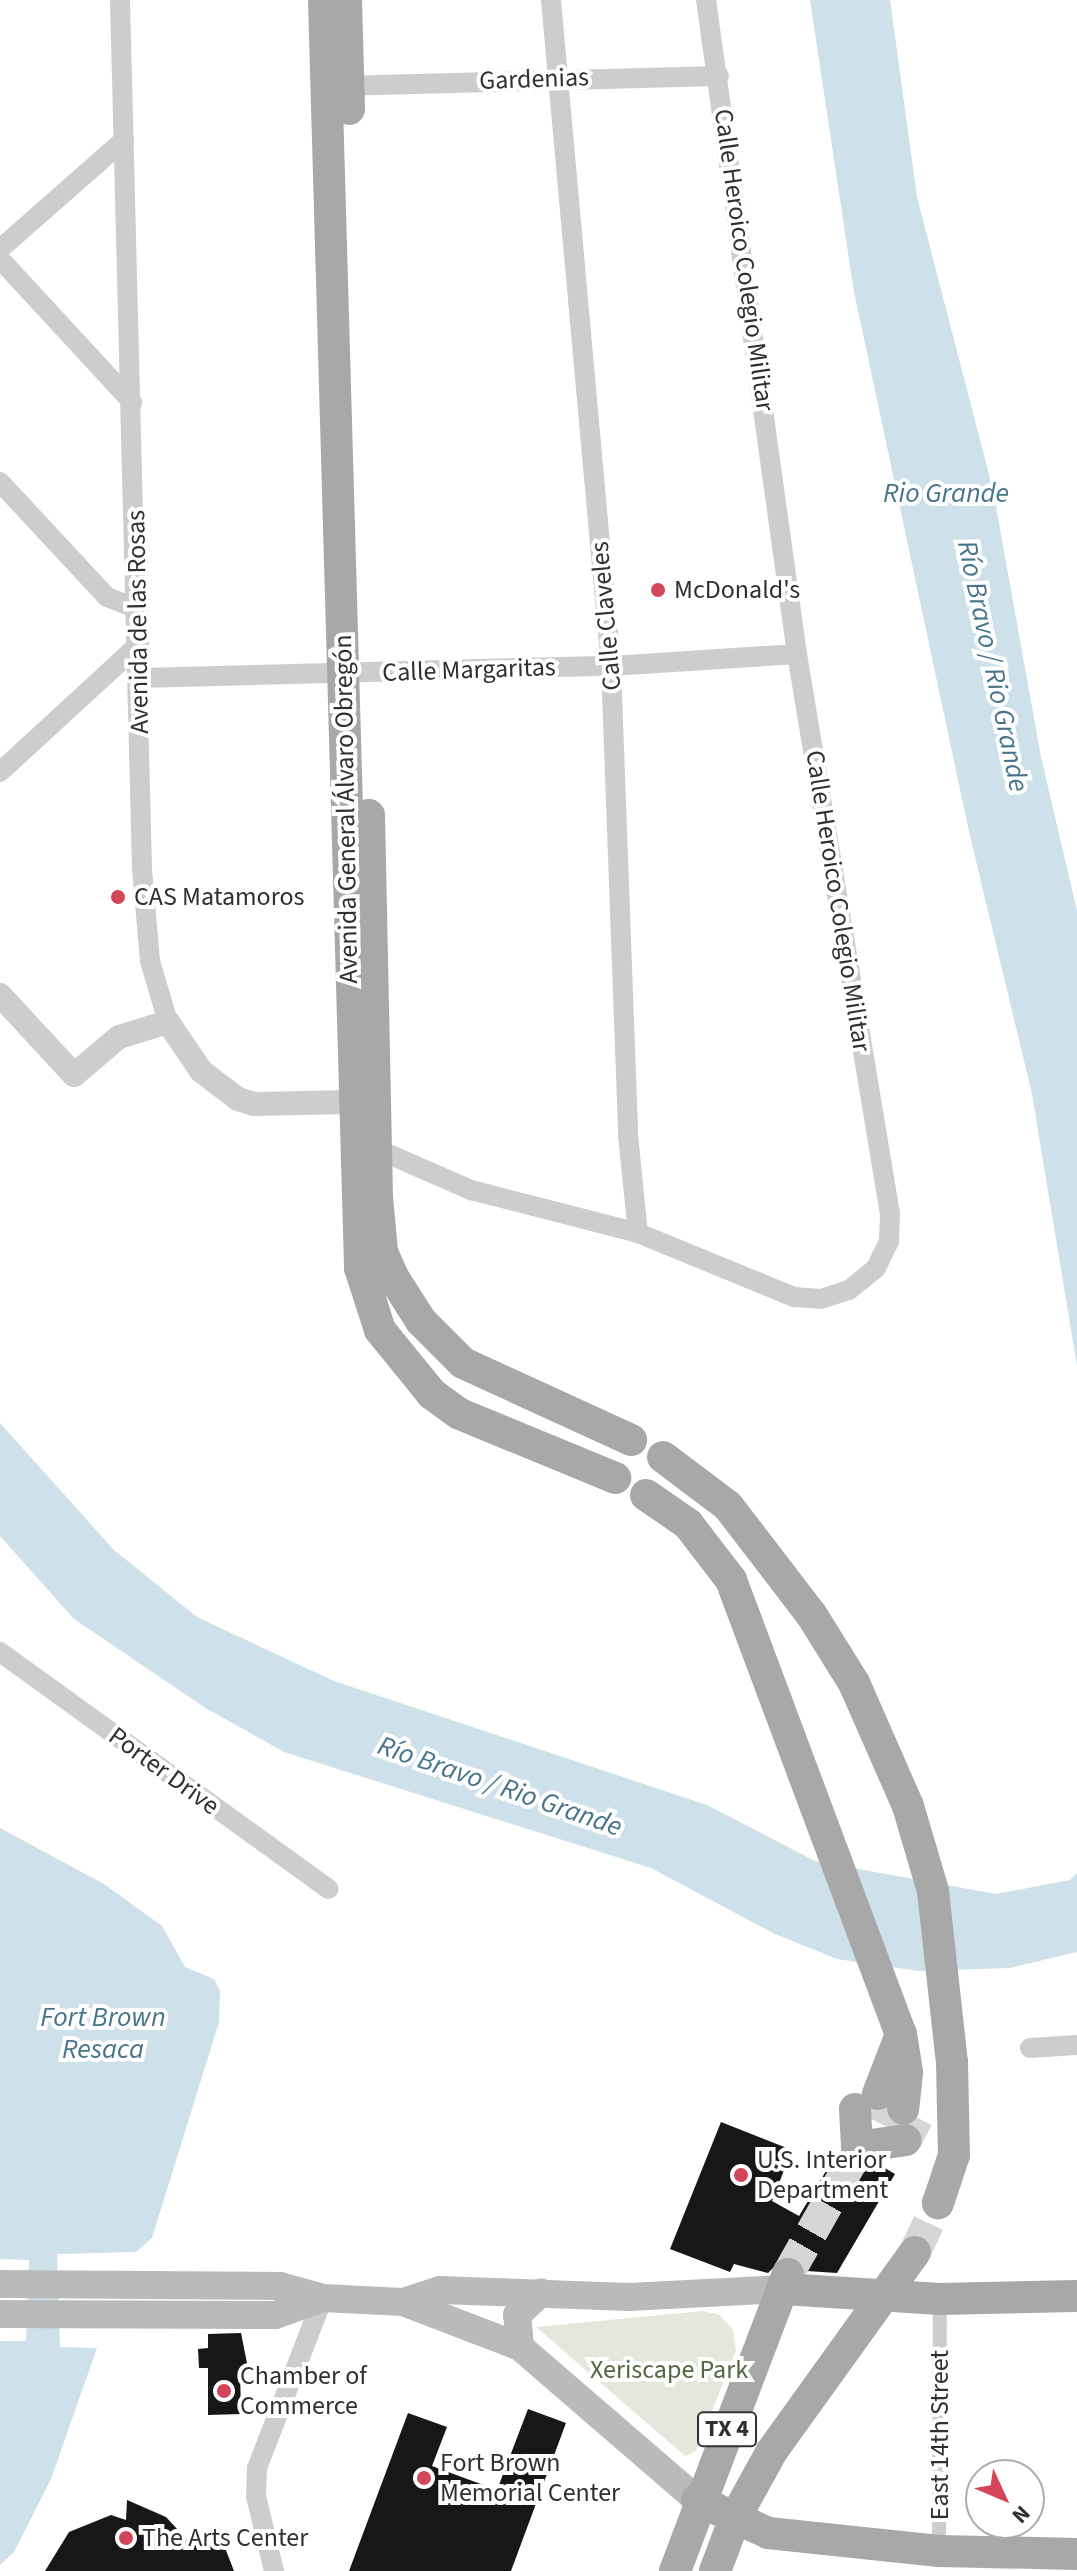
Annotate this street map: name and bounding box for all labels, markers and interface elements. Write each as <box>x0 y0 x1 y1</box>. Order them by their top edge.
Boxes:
street label: Gardenias <box>479 61 589 97</box>
street label: Calle Heroico Colegio Militar <box>707 107 781 413</box>
water label: Rio Grande <box>883 476 1009 510</box>
street label: Avenida de las Rosas <box>120 510 156 734</box>
water label: Río Bravo / Rio Grande <box>950 537 1036 795</box>
street label: Calle Claveles <box>584 540 628 692</box>
place label: McDonald's <box>674 574 800 606</box>
marker: McDonald's <box>649 581 667 599</box>
street label: Avenida General Álvaro Obregón <box>327 634 365 984</box>
street label: Calle Margaritas <box>382 651 556 689</box>
street label: Calle Heroico Colegio Militar <box>799 748 877 1054</box>
place label: CAS Matamoros <box>134 881 304 913</box>
marker: CAS Matamoros <box>109 888 127 906</box>
street label: Porter Drive <box>103 1720 225 1822</box>
water label: Río Bravo / Rio Grande <box>373 1728 627 1844</box>
water label: Fort Brown Resaca <box>40 2000 166 2066</box>
place label: U.S. Interior Department <box>757 2144 888 2206</box>
marker: U.S. Interior Department <box>732 2166 750 2184</box>
street label: East 14th Street <box>924 2350 956 2520</box>
park label: Xeriscape Park <box>590 2354 748 2386</box>
place label: Chamber of Commerce <box>240 2360 367 2422</box>
marker: Chamber of Commerce <box>215 2382 233 2400</box>
road number: TX 4 <box>697 2409 757 2449</box>
place label: Fort Brown Memorial Center <box>440 2447 620 2508</box>
north arrow <box>965 2459 1045 2539</box>
marker: Fort Brown Memorial Center <box>415 2469 433 2487</box>
text: N <box>1004 2498 1037 2531</box>
place label: The Arts Center <box>142 2522 308 2554</box>
marker: The Arts Center <box>117 2529 135 2547</box>

